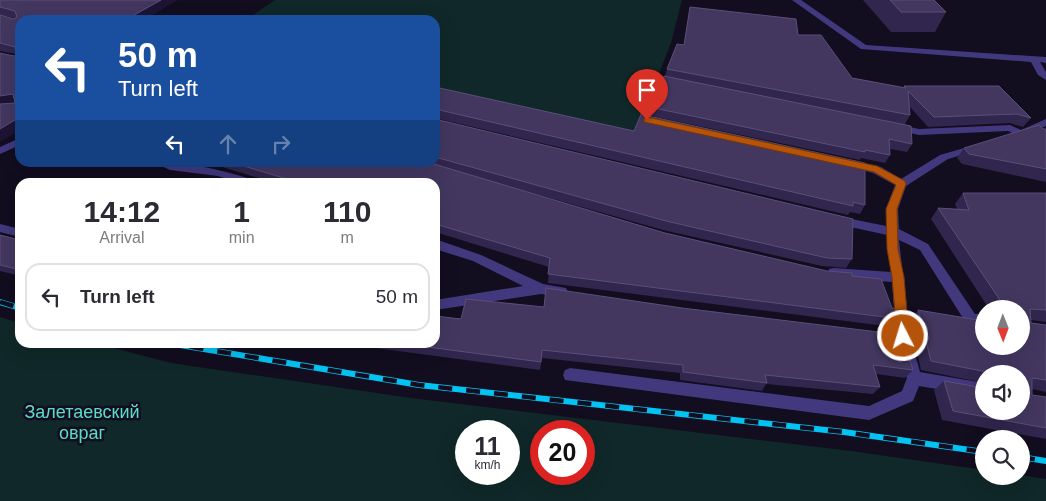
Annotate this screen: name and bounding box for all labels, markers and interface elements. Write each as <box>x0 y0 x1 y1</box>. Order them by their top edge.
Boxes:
icon: left <box>35 35 100 100</box>
text: 50 m <box>118 35 198 74</box>
pin <box>626 69 668 120</box>
text: Turn left <box>118 76 198 101</box>
icon: arrive <box>633 76 661 104</box>
icon: left <box>161 130 189 158</box>
icon: ahead <box>214 130 242 158</box>
icon: right <box>267 130 295 158</box>
text: 14:12 <box>84 195 160 228</box>
text: 1 <box>233 195 250 228</box>
text: 110 <box>323 195 371 228</box>
text: Arrival <box>99 229 145 246</box>
text: min <box>229 229 255 246</box>
text: m <box>341 229 354 246</box>
icon: left <box>37 283 65 311</box>
text: Turn left <box>80 286 155 307</box>
text: 50 m <box>376 286 418 307</box>
north arrow <box>975 300 1030 355</box>
map controls <box>975 300 1030 485</box>
position arrow <box>876 309 928 361</box>
button: sound <box>975 365 1030 420</box>
park label: Залетаевский овраг <box>24 402 140 443</box>
speed limit sign: 20 <box>530 420 595 485</box>
button: search <box>975 430 1030 485</box>
text: 11 <box>474 432 501 460</box>
text: km/h <box>474 458 501 472</box>

